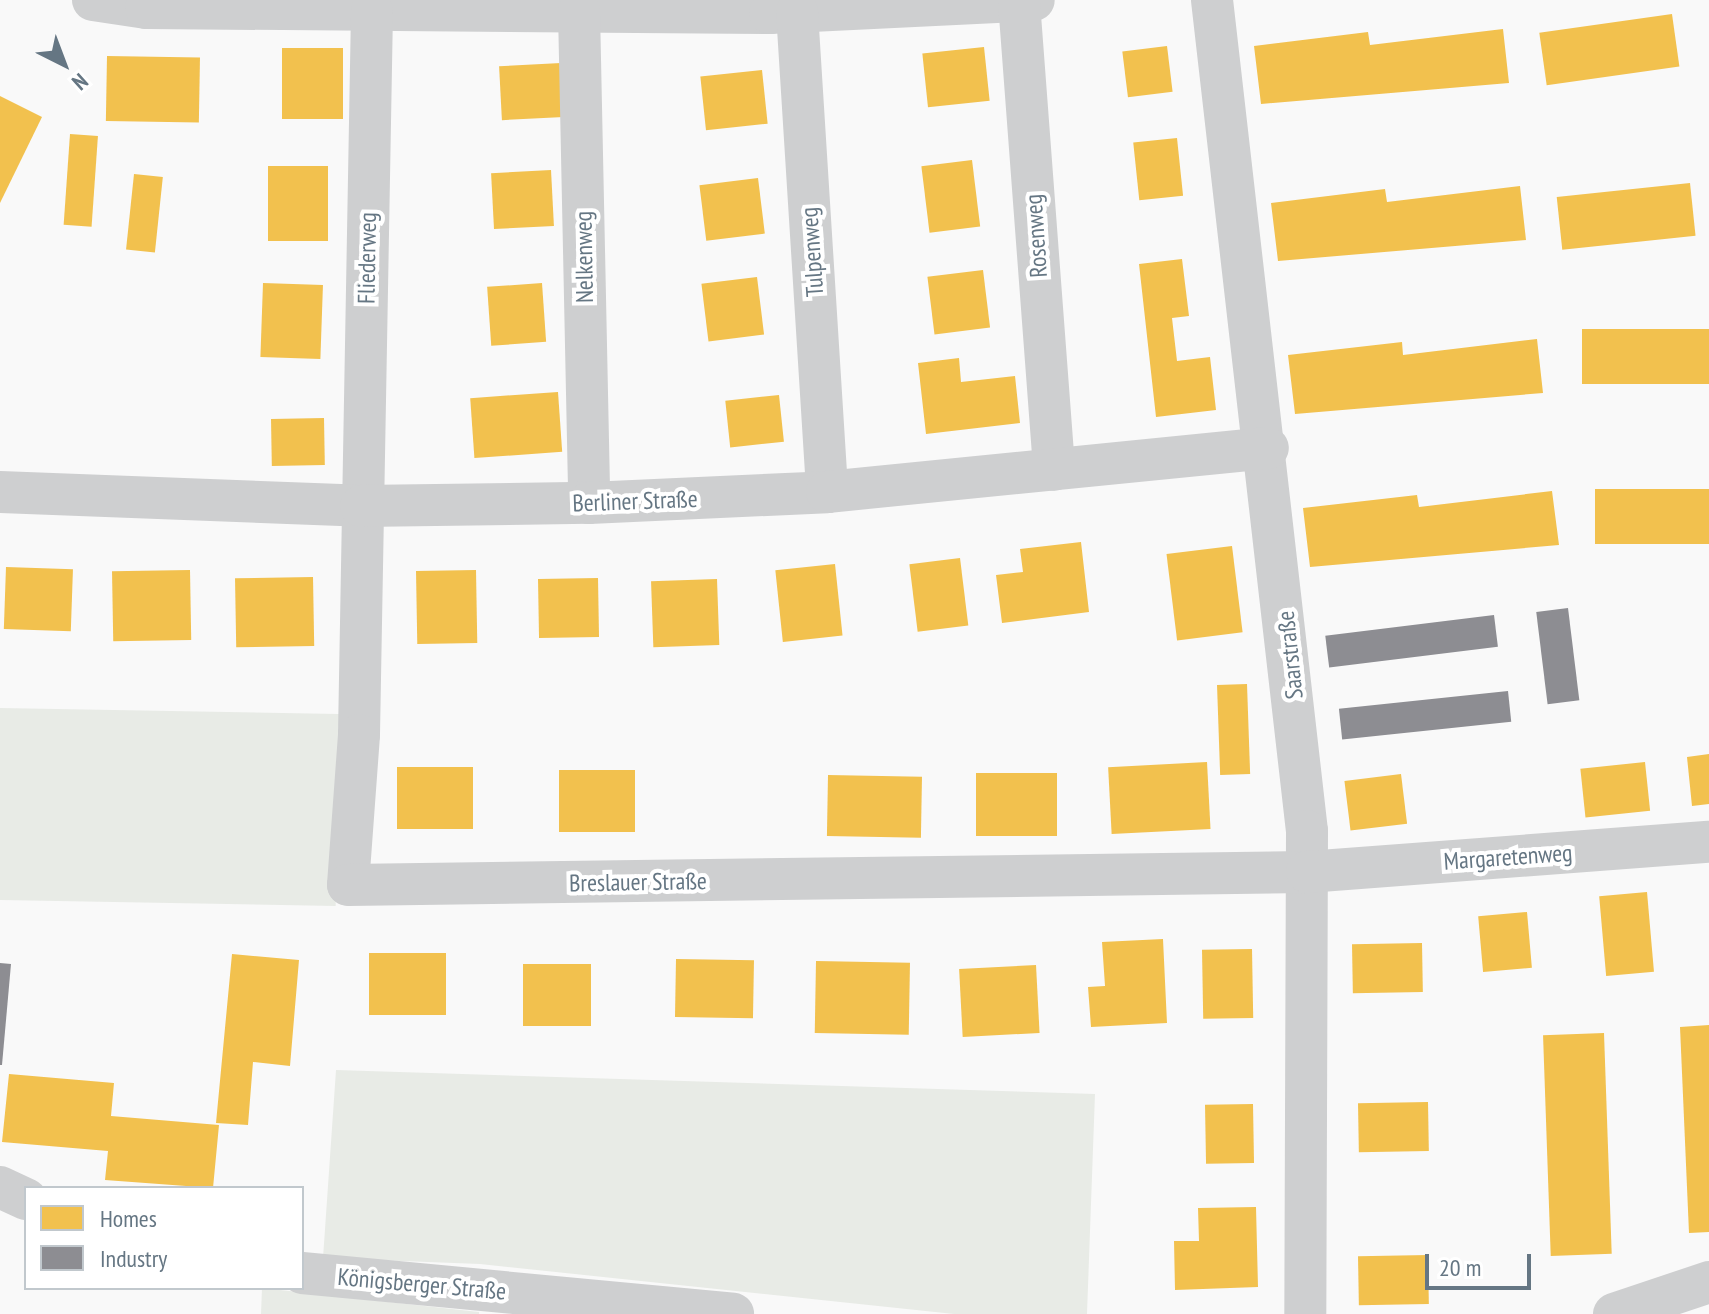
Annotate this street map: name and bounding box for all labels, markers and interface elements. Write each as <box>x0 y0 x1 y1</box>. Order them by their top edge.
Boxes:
north arrow <box>24 24 104 104</box>
text: N <box>66 67 94 96</box>
street label: Rosenweg <box>1019 193 1053 279</box>
street label: Tulpenweg <box>795 206 829 298</box>
street label: Nelkenweg <box>569 211 599 303</box>
street label: Fliederweg <box>352 212 382 304</box>
street label: Berliner Straße <box>572 484 698 518</box>
street label: Saarstraße <box>1271 609 1309 701</box>
street label: Margaretenweg <box>1443 838 1573 876</box>
street label: Breslauer Straße <box>569 866 707 898</box>
legend <box>24 1186 304 1290</box>
text: Homes <box>100 1203 157 1234</box>
scale bar <box>1429 1238 1535 1288</box>
text: Industry <box>100 1243 167 1274</box>
text: 20 m <box>1439 1252 1481 1283</box>
street label: Königsberger Straße <box>337 1262 507 1306</box>

